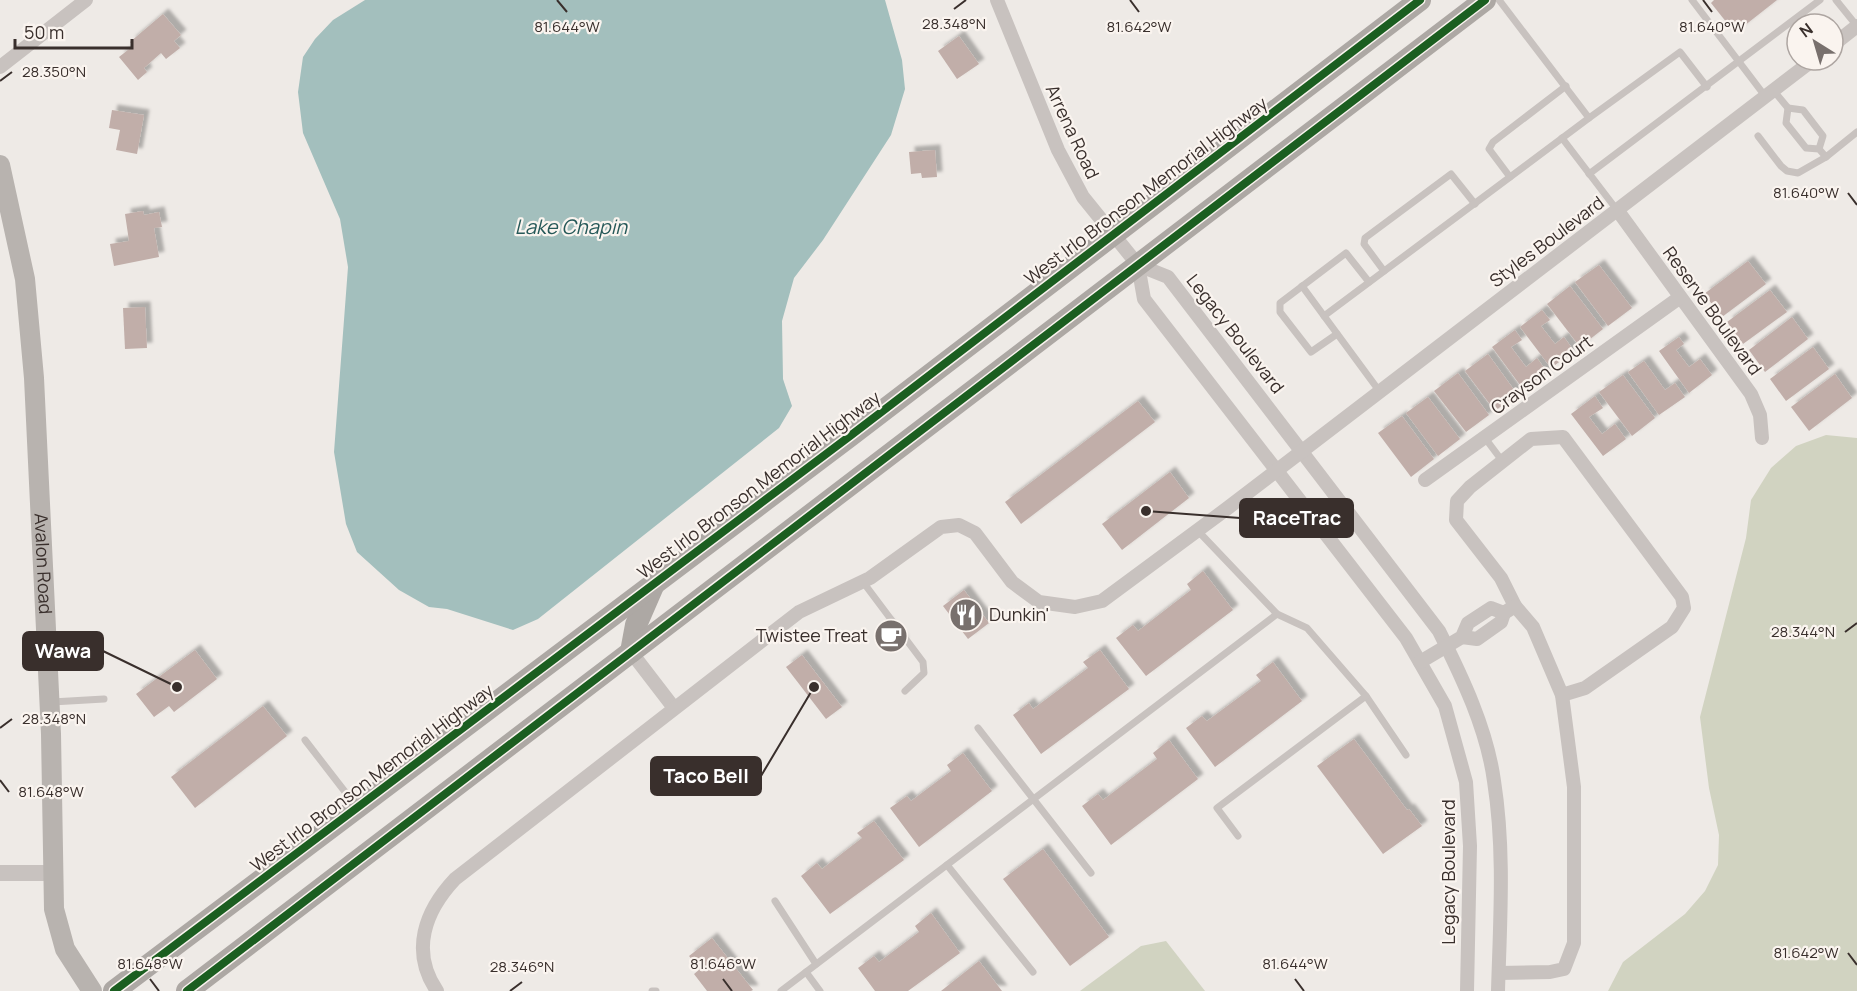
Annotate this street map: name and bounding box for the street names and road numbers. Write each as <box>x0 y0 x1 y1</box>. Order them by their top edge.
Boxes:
street label: Arrena Road <box>1041 81 1105 183</box>
street label: West Irlo Bronson Memorial Highway <box>1019 90 1272 290</box>
street label: Styles Boulevard <box>1484 190 1609 292</box>
street label: Reserve Boulevard <box>1658 241 1768 380</box>
street label: Legacy Boulevard <box>1182 269 1290 398</box>
street label: Crayson Court <box>1486 329 1597 419</box>
street label: West Irlo Bronson Memorial Highway <box>632 384 885 584</box>
street label: Avalon Road <box>29 513 58 615</box>
street label: West Irlo Bronson Memorial Highway <box>245 677 498 877</box>
street label: Legacy Boulevard <box>1436 799 1460 945</box>

